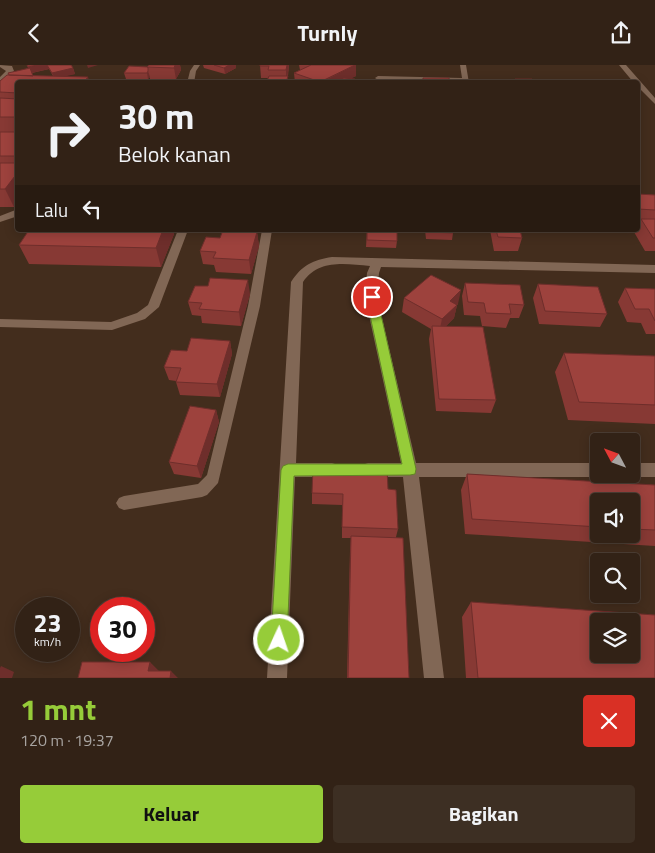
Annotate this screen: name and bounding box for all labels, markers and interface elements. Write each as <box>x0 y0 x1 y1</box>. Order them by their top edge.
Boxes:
text: Turnly <box>298 16 357 50</box>
icon: back <box>20 19 48 47</box>
icon: share <box>607 19 635 47</box>
text: 30 m <box>118 89 194 143</box>
icon: right <box>35 100 100 165</box>
text: Belok kanan <box>118 137 231 171</box>
text: Lalu <box>35 195 68 224</box>
icon: left <box>78 195 106 223</box>
pin <box>351 276 393 318</box>
icon: arrive <box>358 283 386 311</box>
north arrow <box>590 433 640 483</box>
map controls <box>590 433 640 663</box>
button: sound <box>590 493 640 543</box>
button: search <box>590 553 640 603</box>
speed limit sign: 30 <box>90 597 155 662</box>
text: 23 <box>33 604 62 642</box>
position arrow <box>252 613 304 665</box>
button: layers <box>590 613 640 663</box>
text: km/h <box>34 632 61 651</box>
text: 1 mnt <box>20 686 96 732</box>
button: close <box>583 695 635 747</box>
text: 120 m · 19:37 <box>20 728 114 752</box>
button: Keluar <box>20 785 323 843</box>
button: Bagikan <box>333 785 635 843</box>

